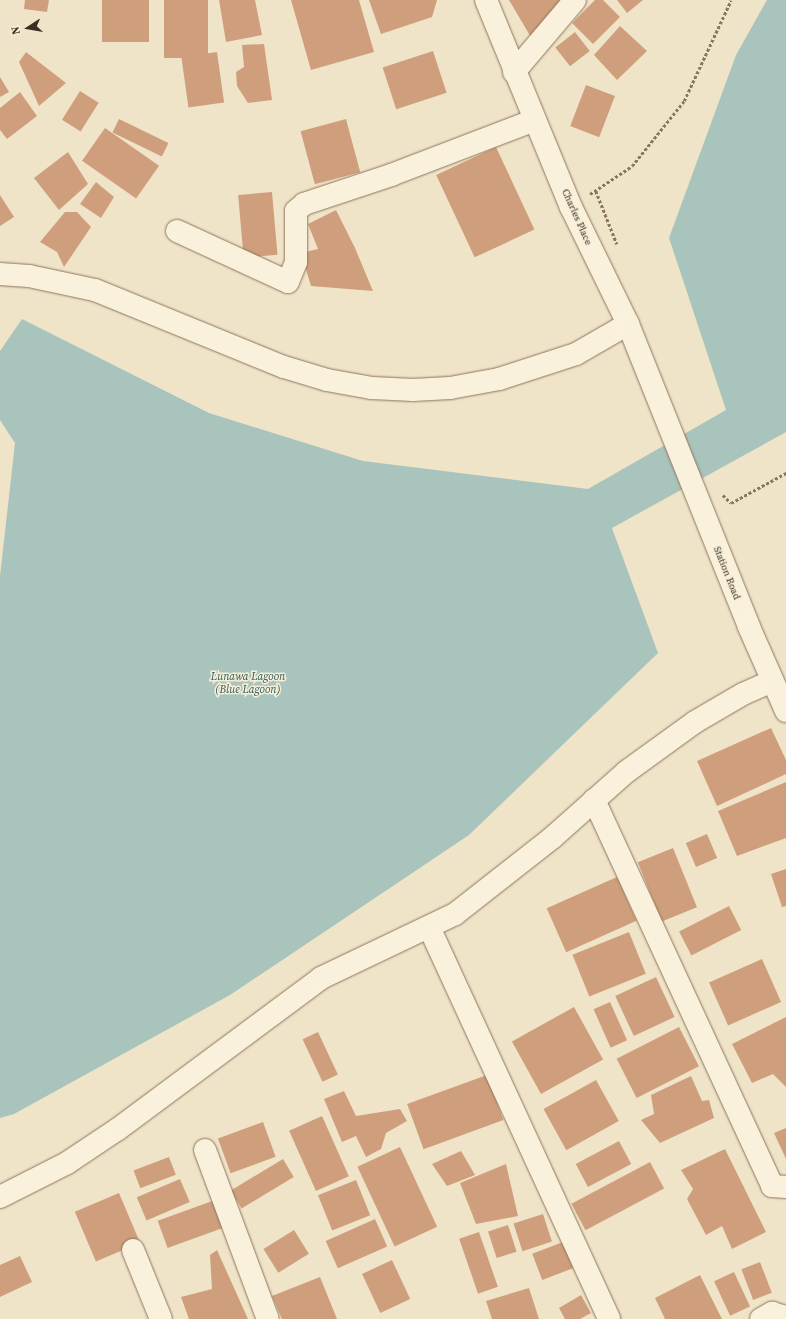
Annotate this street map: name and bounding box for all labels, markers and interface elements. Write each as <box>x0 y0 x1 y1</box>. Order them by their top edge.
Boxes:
north arrow <box>8 8 48 48</box>
text: N <box>8 25 24 36</box>
street label: Charles Place <box>559 187 595 247</box>
street label: Station Road <box>711 545 743 601</box>
water label: Lunawa Lagoon (Blue Lagoon) <box>211 671 285 697</box>

